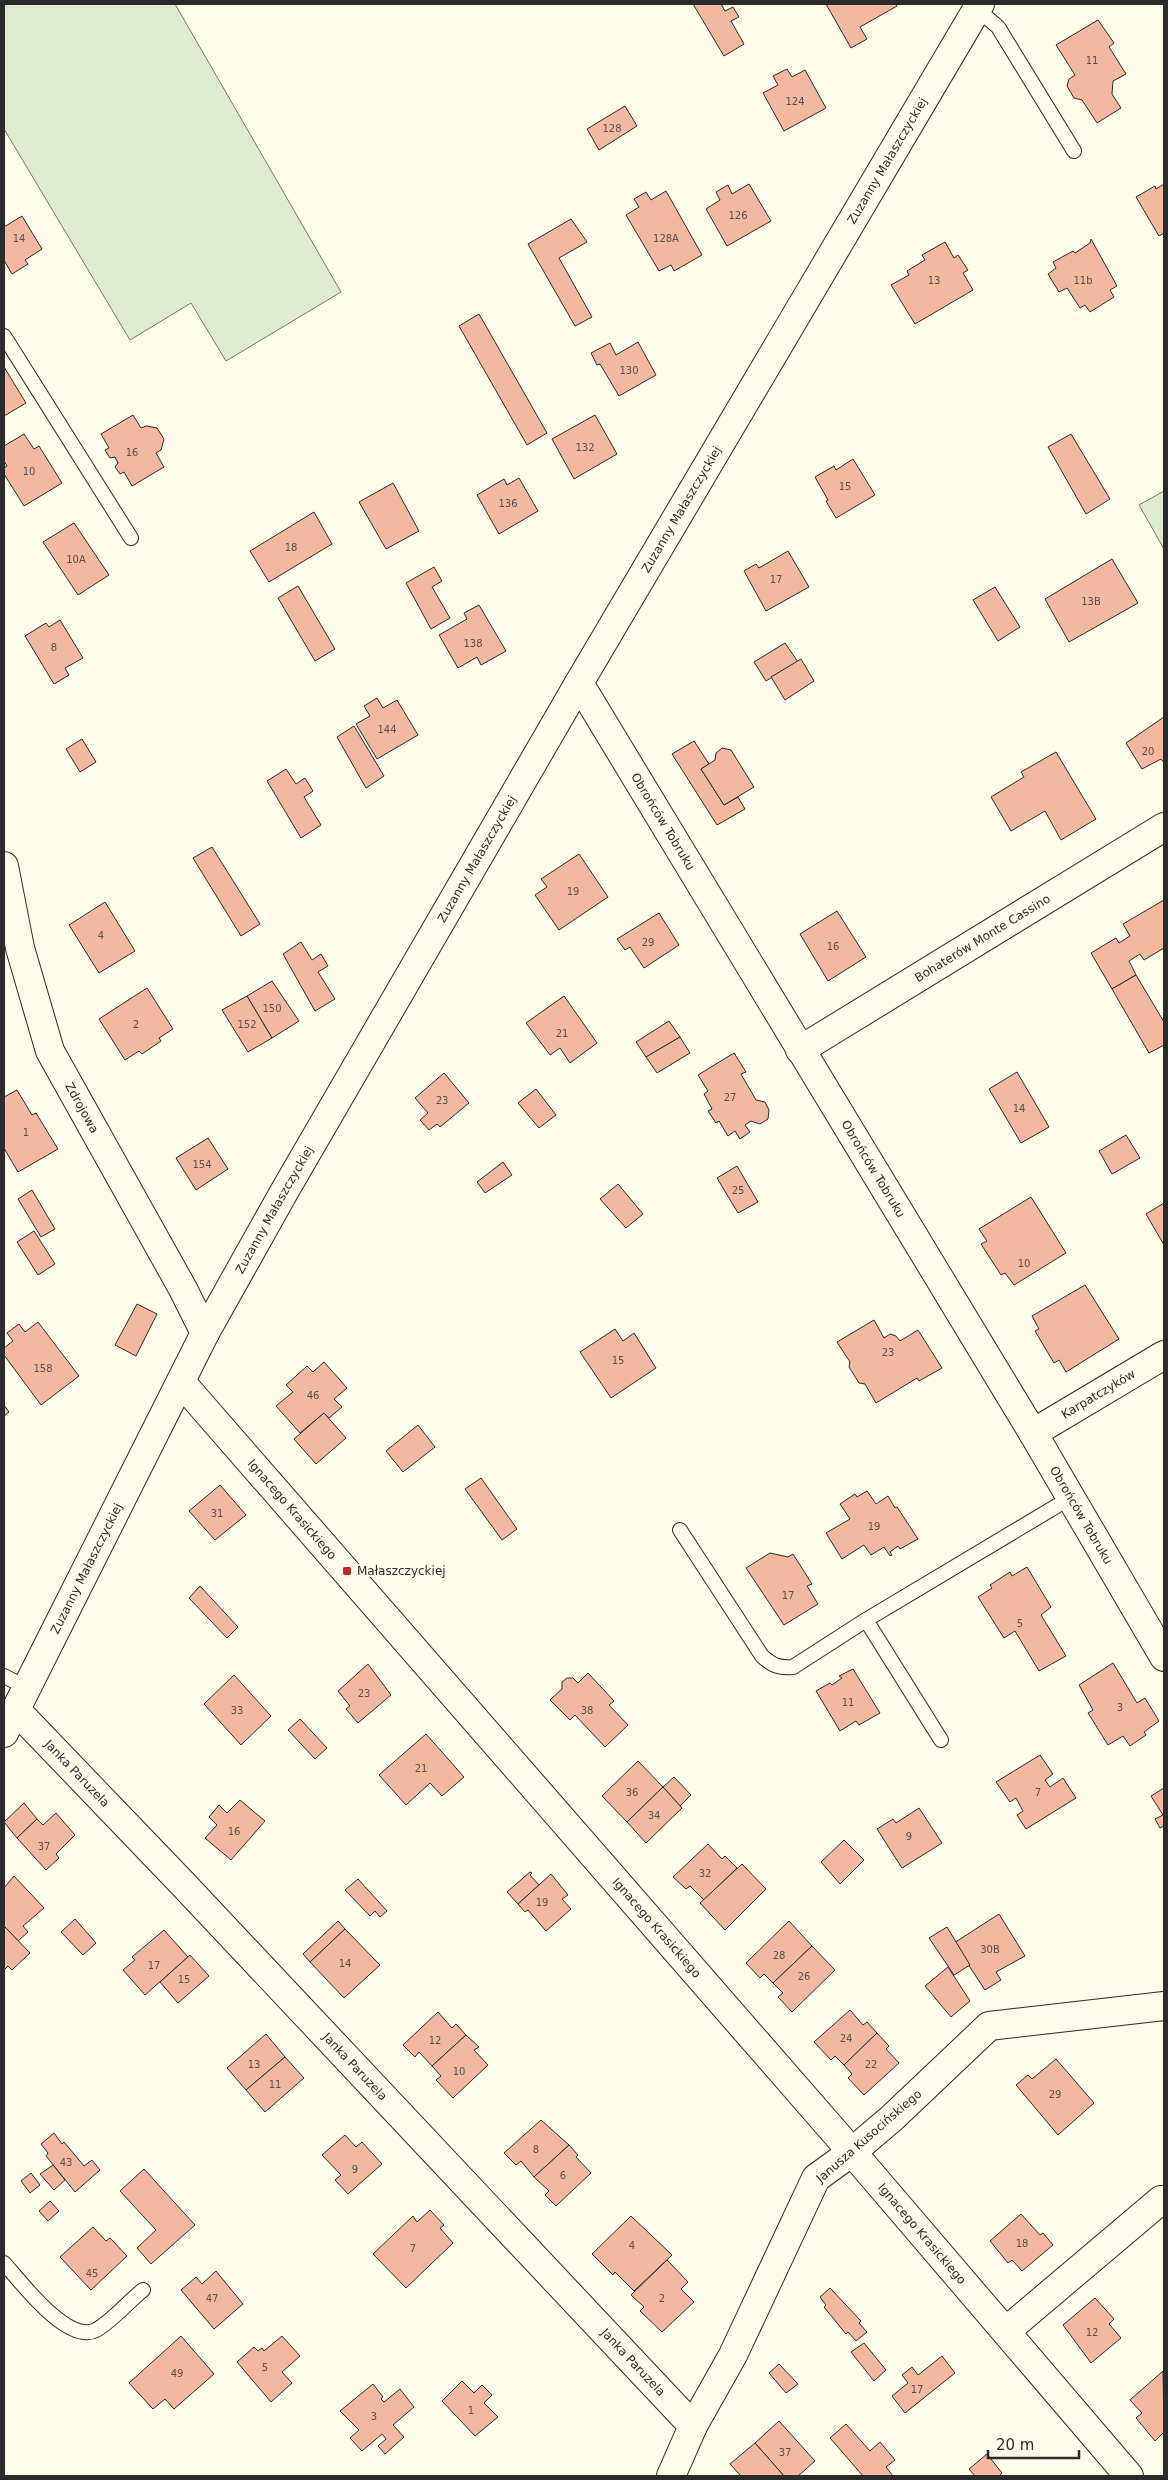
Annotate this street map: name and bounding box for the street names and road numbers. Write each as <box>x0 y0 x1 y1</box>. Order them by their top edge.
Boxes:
street label: Zuzanny Małaszczyckiej <box>845 95 930 227</box>
street label: Zuzanny Małaszczyckiej <box>639 444 724 575</box>
street label: Obrońców Tobruku <box>628 770 698 873</box>
street label: Zuzanny Małaszczyckiej <box>435 793 519 925</box>
street label: Bohaterów Monte Cassino <box>912 891 1053 985</box>
street label: Zdrojowa <box>62 1080 102 1136</box>
street label: Obrońców Tobruku <box>838 1118 908 1220</box>
street label: Zuzanny Małaszczyckiej <box>233 1144 316 1276</box>
street label: Karpatczyków <box>1059 1367 1138 1421</box>
street label: Ignacego Krasickiego <box>245 1457 339 1562</box>
street label: Obrońców Tobruku <box>1047 1464 1115 1567</box>
street label: Zuzanny Małaszczyckiej <box>48 1501 125 1636</box>
street label: Janka Paruzela <box>41 1736 112 1810</box>
street label: Ignacego Krasickiego <box>609 1875 704 1981</box>
street label: Janka Paruzela <box>319 2029 390 2103</box>
street label: Janusza Kusocińskiego <box>813 2087 924 2186</box>
street label: Ignacego Krasickiego <box>875 2181 969 2287</box>
street label: Janka Paruzela <box>597 2325 668 2399</box>

